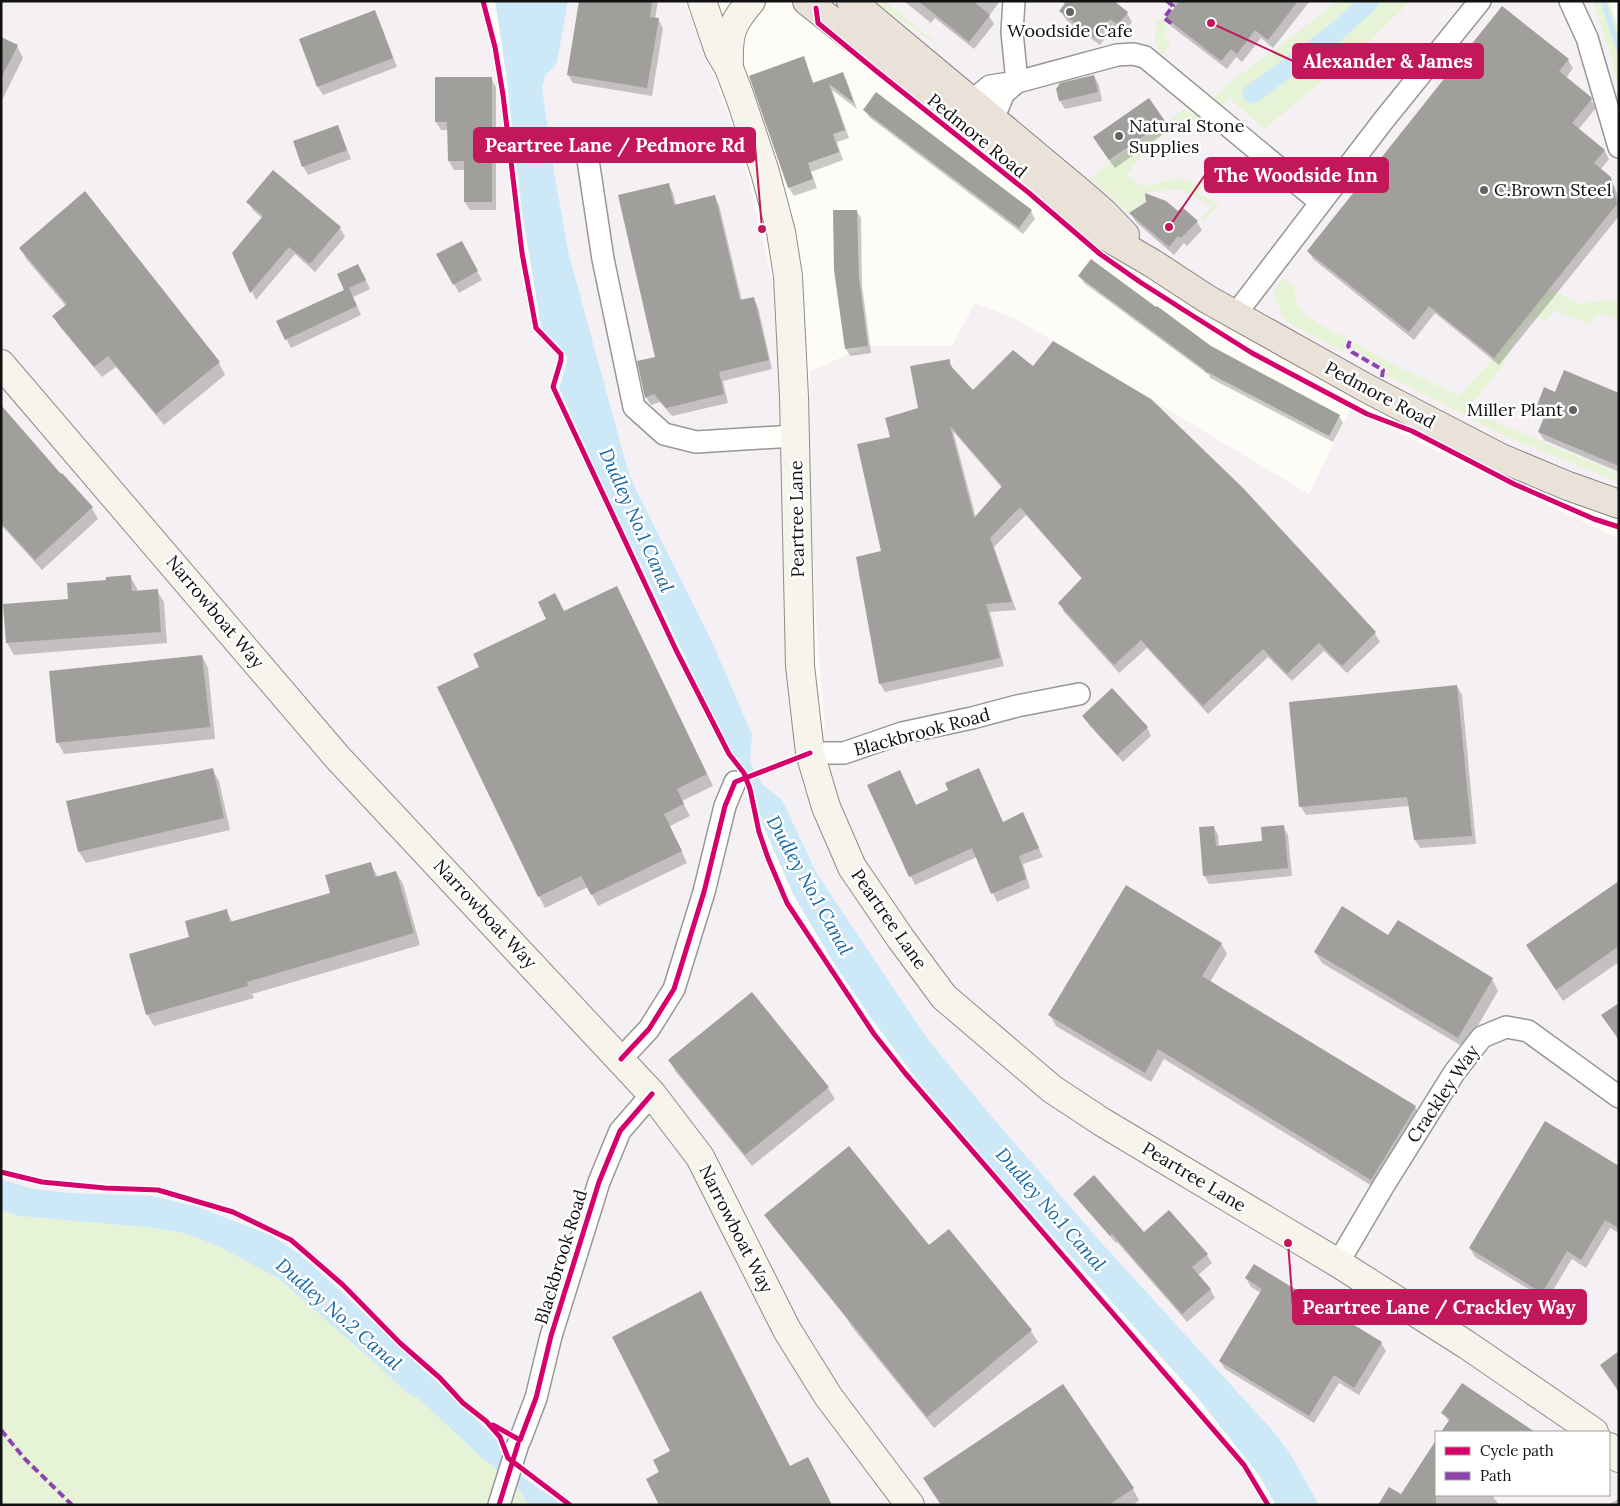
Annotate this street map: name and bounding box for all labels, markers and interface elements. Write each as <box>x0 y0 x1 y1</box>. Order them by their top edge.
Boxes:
marker: Woodside Cafe <box>1064 6 1076 18</box>
place label: Woodside Cafe <box>1007 19 1133 42</box>
callout: Alexander & James <box>1293 44 1483 78</box>
text: Alexander & James <box>1303 49 1473 73</box>
street label: Pedmore Road <box>923 88 1032 183</box>
place label: Natural Stone Supplies <box>1129 114 1245 158</box>
callout: Peartree Lane / Pedmore Rd <box>474 128 755 162</box>
marker: Natural Stone Supplies <box>1113 130 1125 142</box>
text: Peartree Lane / Pedmore Rd <box>485 133 745 158</box>
callout: The Woodside Inn <box>1205 158 1388 192</box>
text: The Woodside Inn <box>1214 163 1378 187</box>
place label: C.Brown Steel <box>1494 178 1612 201</box>
marker: C.Brown Steel <box>1478 184 1490 196</box>
street label: Pedmore Road <box>1321 356 1440 433</box>
place label: Miller Plant <box>1467 398 1563 421</box>
marker: Miller Plant <box>1567 404 1579 416</box>
water label: Dudley No.1 Canal <box>594 444 680 597</box>
street label: Peartree Lane <box>784 460 809 578</box>
street label: Narrowboat Way <box>161 550 270 673</box>
street label: Blackbrook Road <box>851 702 993 761</box>
water label: Dudley No.1 Canal <box>762 811 859 960</box>
street label: Narrowboat Way <box>429 854 542 973</box>
street label: Peartree Lane <box>846 864 933 974</box>
street label: Crackley Way <box>1401 1040 1484 1147</box>
street label: Peartree Lane <box>1138 1137 1251 1217</box>
water label: Dudley No.1 Canal <box>991 1142 1112 1276</box>
street label: Narrowboat Way <box>694 1161 779 1297</box>
street label: Blackbrook Road <box>529 1186 592 1327</box>
water label: Dudley No.2 Canal <box>271 1253 407 1376</box>
callout: Peartree Lane / Crackley Way <box>1293 1290 1586 1324</box>
text: Peartree Lane / Crackley Way <box>1302 1295 1576 1320</box>
legend <box>1435 1431 1610 1496</box>
text: Cycle path <box>1480 1441 1554 1460</box>
text: Path <box>1480 1466 1511 1485</box>

